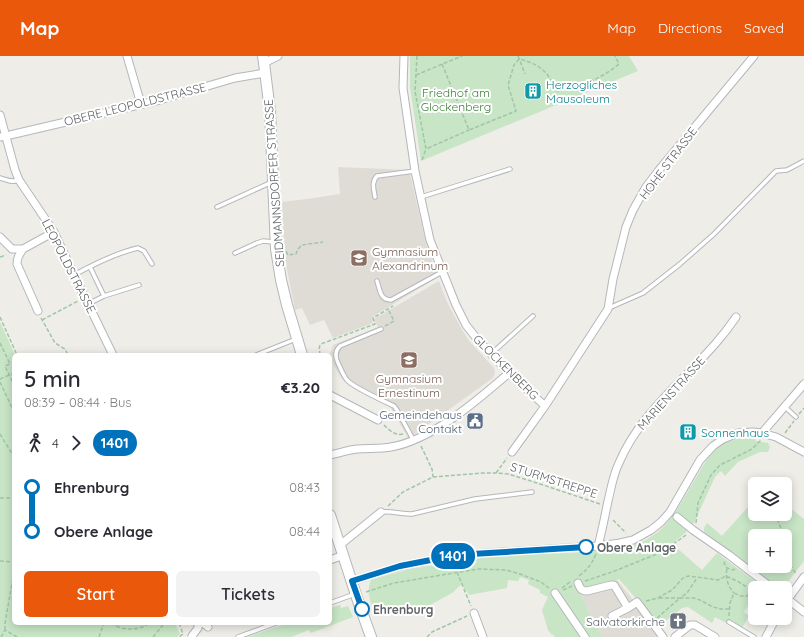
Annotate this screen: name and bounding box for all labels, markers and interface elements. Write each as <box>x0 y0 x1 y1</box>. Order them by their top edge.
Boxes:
text: Map <box>20 16 59 40</box>
text: Map <box>607 19 636 37</box>
text: Directions <box>658 19 722 37</box>
text: Saved <box>744 19 784 37</box>
place label: Herzogliches Mausoleum <box>546 77 618 106</box>
street label: OBERE LEOPOLDSTRASSE <box>62 79 208 129</box>
building icon: Herzogliches Mausoleum <box>523 81 543 101</box>
park label: Friedhof am Glockenberg <box>421 85 491 114</box>
street label: SEIDMANNSDORFER STRASSE <box>261 99 287 267</box>
street label: HOHE STRASSE <box>636 124 700 202</box>
street label: LEOPOLDSTRASSE <box>39 216 99 316</box>
place label: Gymnasium Alexandrinum <box>372 244 448 273</box>
school or university icon: Gymnasium Alexandrinum <box>349 248 369 268</box>
street label: GLOCKENBERG <box>470 331 542 403</box>
school or university icon: Gymnasium Ernestinum <box>399 350 419 370</box>
street label: MARIENSTRASSE <box>634 353 708 433</box>
text: 5 min <box>24 365 81 393</box>
place label: Gymnasium Ernestinum <box>376 371 442 400</box>
text: €3.20 <box>281 378 320 397</box>
text: 08:39 – 08:44 · Bus <box>24 394 131 410</box>
place label: Gemeindehaus Contakt <box>379 407 462 436</box>
public building icon: Gemeindehaus Contakt <box>465 411 485 431</box>
building icon: Sonnenhaus <box>678 422 698 442</box>
place label: Sonnenhaus <box>701 425 769 440</box>
icon: walk <box>24 432 46 454</box>
icon: forward <box>65 432 87 454</box>
text: 1401 <box>101 434 129 452</box>
text: 4 <box>52 435 59 451</box>
street label: STURMSTREPPE <box>509 459 600 501</box>
map controls <box>748 477 792 625</box>
button: layers <box>748 477 792 521</box>
text: Ehrenburg <box>54 478 129 497</box>
text: 08:43 <box>289 479 320 495</box>
text: Obere Anlage <box>54 522 153 541</box>
text: 08:44 <box>289 523 320 539</box>
button: + <box>748 529 792 573</box>
marker: Obere Anlage <box>578 539 594 555</box>
place label: Obere Anlage <box>597 540 676 555</box>
line badge: 1401 <box>425 543 481 569</box>
text: 1401 <box>439 547 467 565</box>
button: Start <box>24 571 168 617</box>
button: Tickets <box>176 571 320 617</box>
button: − <box>748 581 792 625</box>
marker: Ehrenburg <box>354 601 370 617</box>
place label: Ehrenburg <box>373 602 433 617</box>
church icon: Salvatorkirche <box>668 611 688 631</box>
place label: Salvatorkirche <box>586 614 665 629</box>

